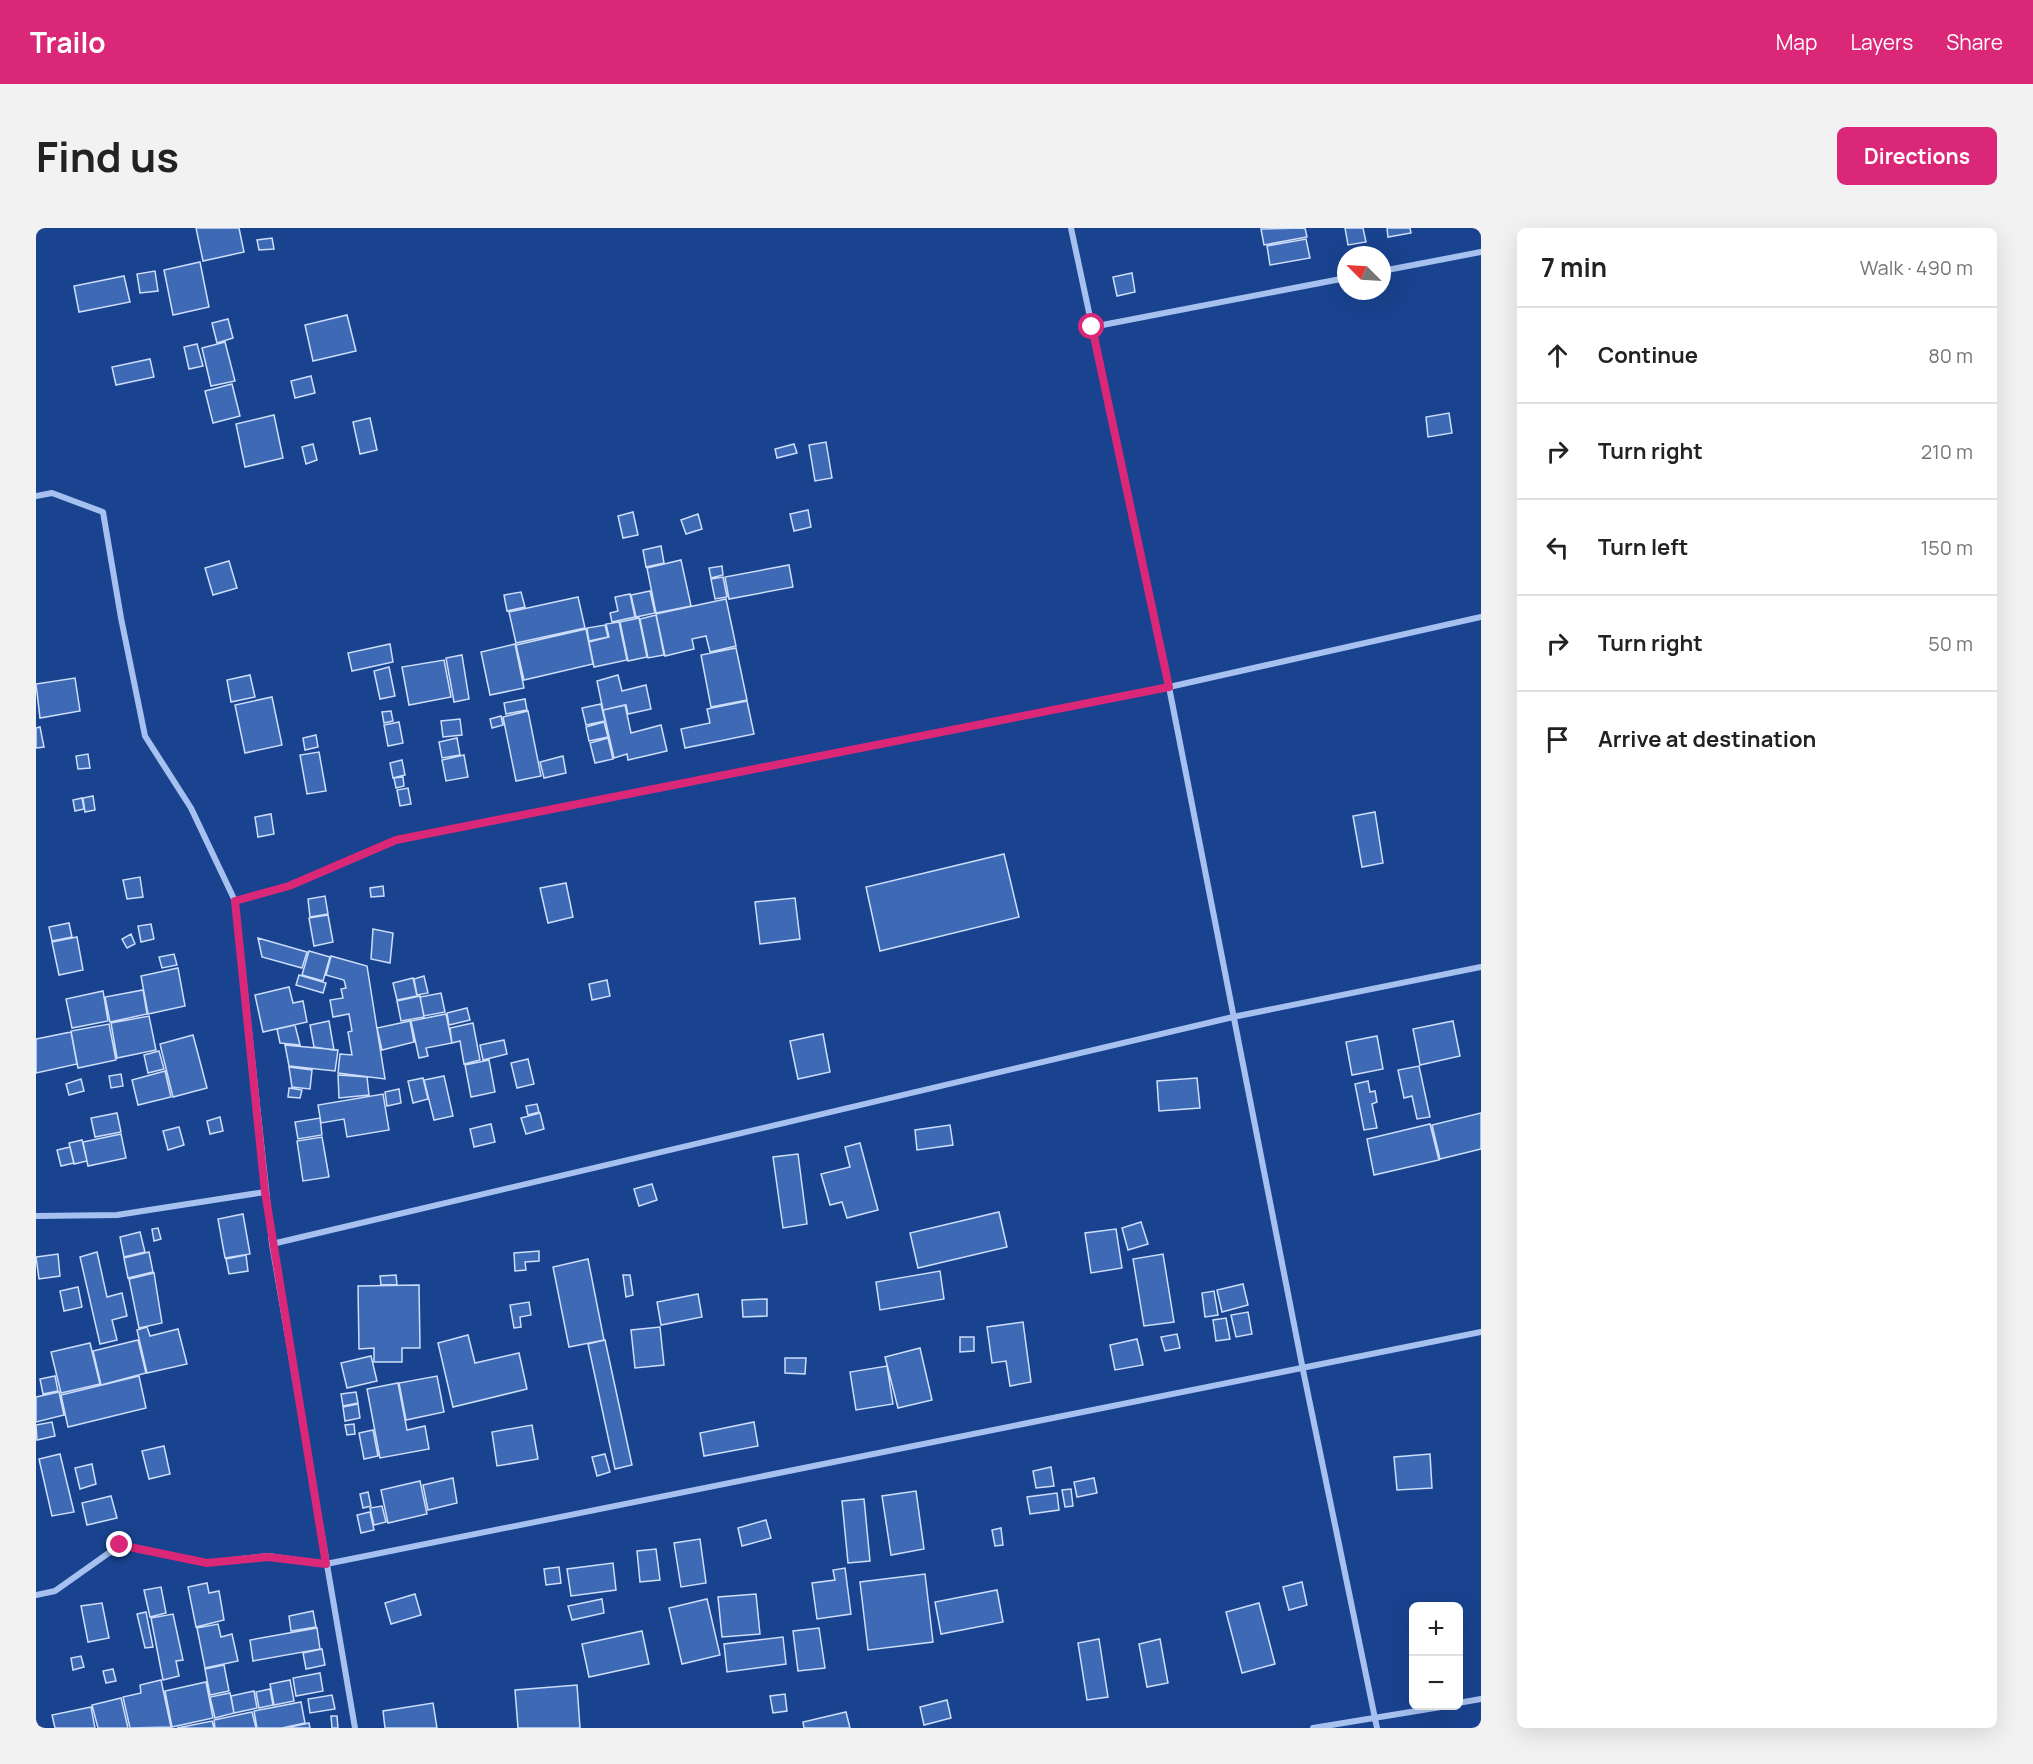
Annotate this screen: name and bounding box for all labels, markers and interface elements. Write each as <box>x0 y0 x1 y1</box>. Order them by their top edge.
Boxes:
text: Trailo <box>30 23 106 61</box>
text: Map <box>1776 28 1817 56</box>
text: Layers <box>1850 28 1913 56</box>
text: Share <box>1946 28 2003 56</box>
text: Find us <box>36 127 179 185</box>
button: Directions <box>1837 127 1997 185</box>
north arrow <box>1337 246 1391 300</box>
text: 7 min <box>1541 249 1607 285</box>
text: Walk · 490 m <box>1860 254 1973 281</box>
route start <box>1078 313 1104 339</box>
icon: ahead <box>1541 339 1574 372</box>
text: Continue <box>1598 340 1698 370</box>
text: 80 m <box>1928 342 1973 369</box>
icon: right <box>1541 435 1574 468</box>
text: Turn right <box>1598 436 1703 466</box>
text: 210 m <box>1921 438 1973 465</box>
icon: left <box>1541 531 1574 564</box>
text: Turn left <box>1598 532 1688 562</box>
text: 150 m <box>1920 534 1973 561</box>
icon: right <box>1541 627 1574 660</box>
text: Turn right <box>1598 628 1703 658</box>
text: 50 m <box>1928 630 1973 657</box>
icon: arrive <box>1541 723 1574 756</box>
text: Arrive at destination <box>1598 724 1816 754</box>
route end <box>106 1531 132 1557</box>
map controls <box>1409 1602 1463 1710</box>
button: + <box>1409 1602 1463 1656</box>
button: − <box>1409 1656 1463 1710</box>

